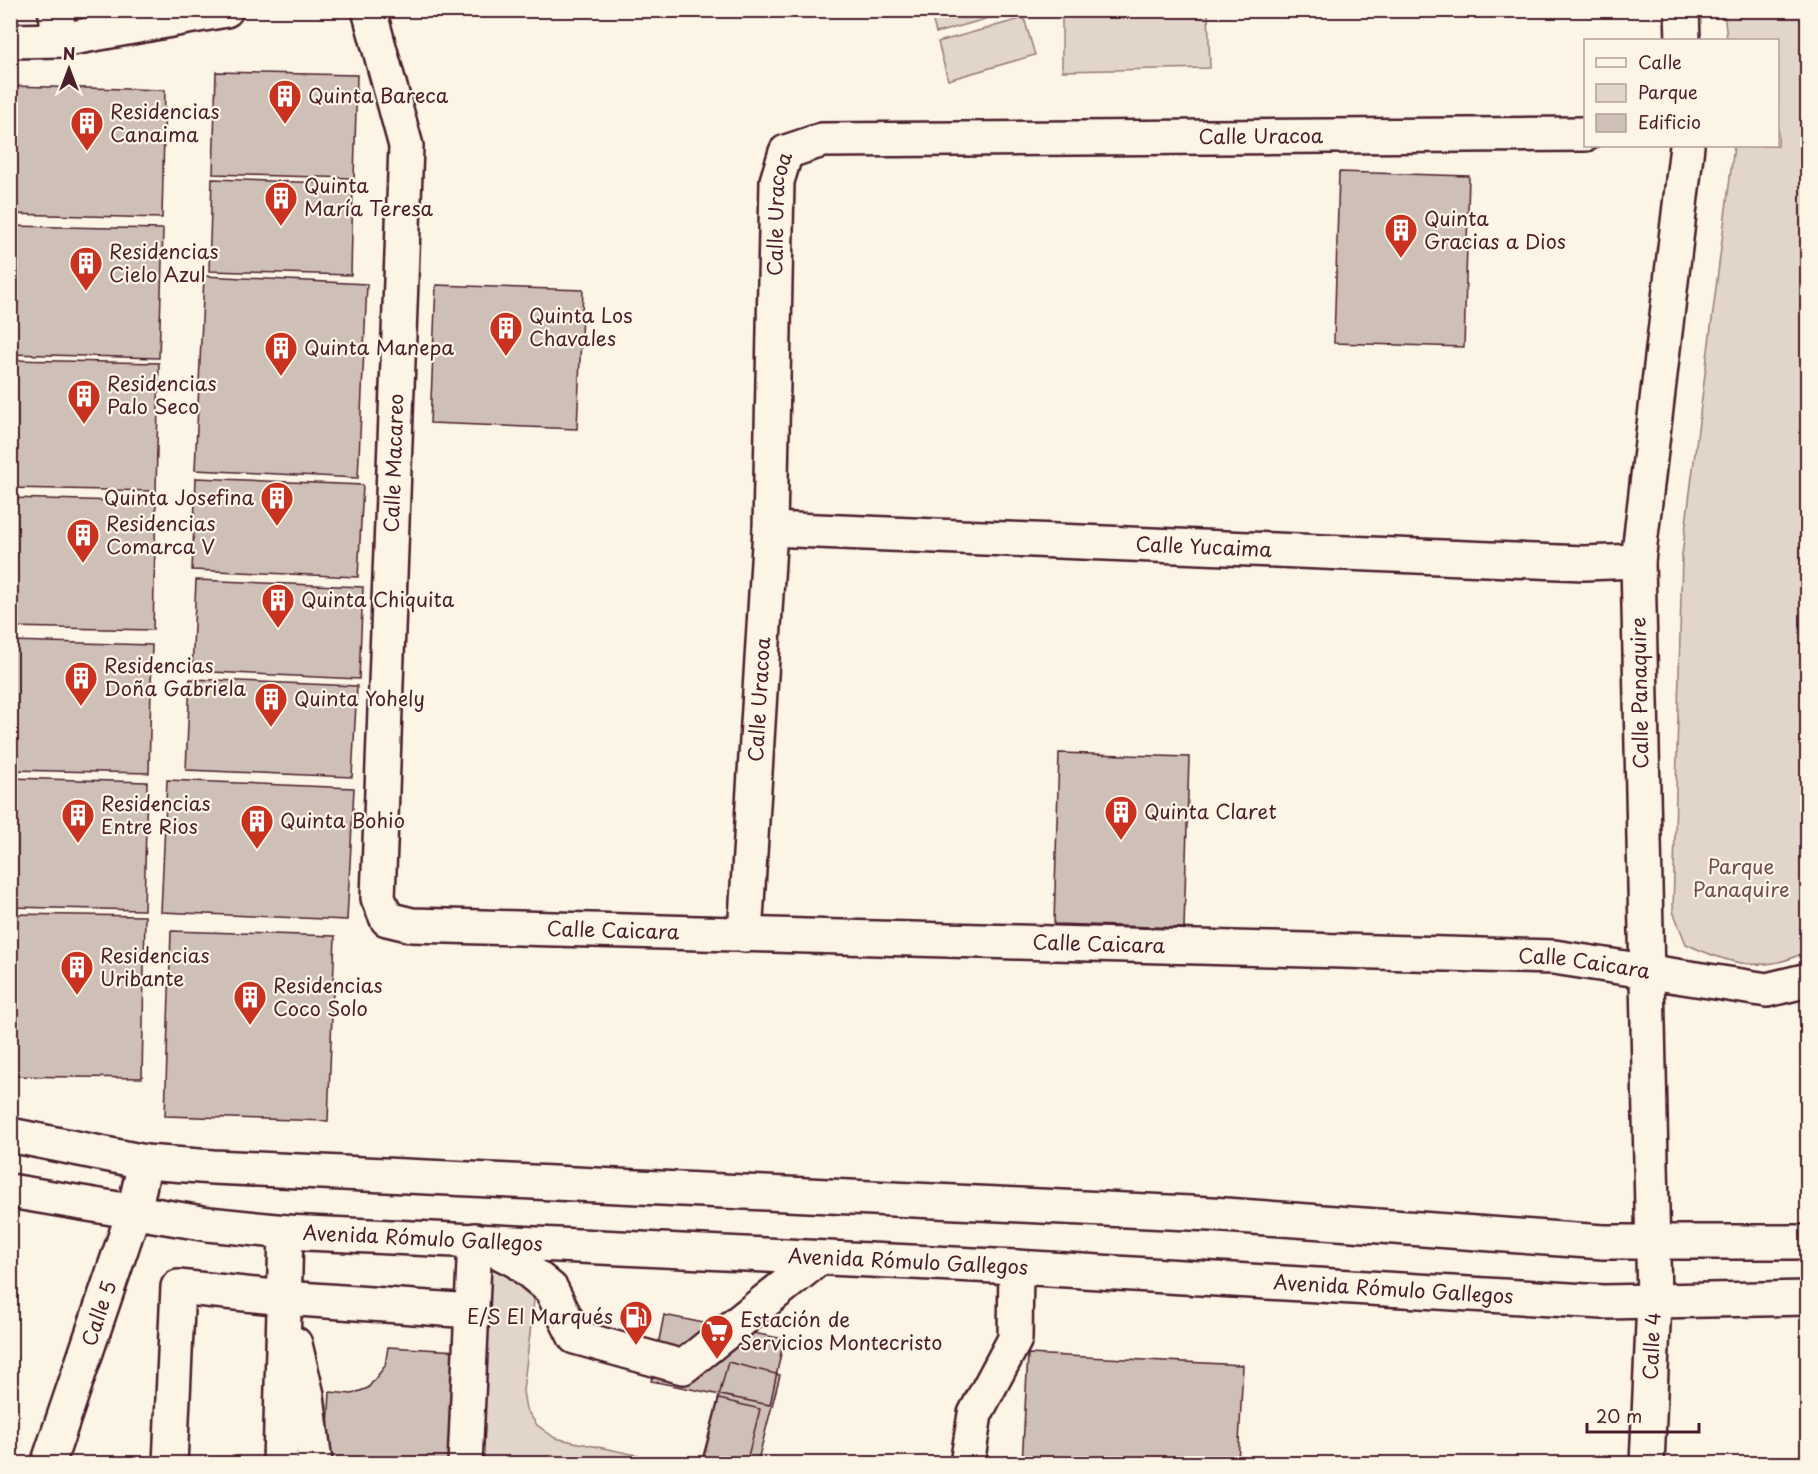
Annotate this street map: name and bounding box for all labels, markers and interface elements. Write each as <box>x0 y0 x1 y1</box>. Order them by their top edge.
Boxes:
north arrow <box>39 39 99 99</box>
legend <box>1584 39 1779 147</box>
text: N <box>63 41 75 65</box>
text: Calle <box>1638 48 1682 75</box>
building icon: Quinta Bareca <box>267 78 303 125</box>
text: Parque <box>1638 78 1698 105</box>
place label: Quinta Bareca <box>308 80 449 110</box>
place label: Residencias Canaima <box>110 96 220 149</box>
building icon: Residencias Canaima <box>69 105 105 152</box>
text: Edificio <box>1638 108 1701 135</box>
street label: Calle Uracoa <box>1198 120 1324 151</box>
street label: Calle Uracoa <box>759 148 799 276</box>
place label: Quinta María Teresa <box>304 170 434 223</box>
building icon: Quinta María Teresa <box>263 180 299 227</box>
place label: Quinta Gracias a Dios <box>1424 203 1566 256</box>
building icon: Quinta Gracias a Dios <box>1383 212 1419 259</box>
place label: Residencias Cielo Azul <box>109 236 219 289</box>
building icon: Residencias Cielo Azul <box>68 245 104 292</box>
place label: Quinta Los Chavales <box>529 300 632 353</box>
building icon: Quinta Los Chavales <box>488 310 524 357</box>
building icon: Quinta Manepa <box>263 330 299 377</box>
place label: Quinta Manepa <box>304 332 454 362</box>
place label: Residencias Palo Seco <box>107 368 217 421</box>
building icon: Residencias Palo Seco <box>66 378 102 425</box>
street label: Calle Macareo <box>376 393 410 533</box>
building icon: Quinta Josefina <box>259 480 295 527</box>
place label: Quinta Josefina <box>104 482 254 512</box>
place label: Residencias Comarca V <box>106 508 216 561</box>
building icon: Residencias Comarca V <box>65 517 101 564</box>
street label: Calle Yucaima <box>1135 528 1273 564</box>
building icon: Quinta Chiquita <box>260 582 296 629</box>
place label: Quinta Chiquita <box>301 584 455 614</box>
street label: Calle Panaquire <box>1623 617 1655 769</box>
street label: Calle Uracoa <box>740 636 777 763</box>
place label: Residencias Doña Gabriela <box>104 650 246 703</box>
building icon: Residencias Doña Gabriela <box>63 660 99 707</box>
building icon: Quinta Yohely <box>253 681 289 728</box>
place label: Quinta Yohely <box>294 683 425 713</box>
place label: Residencias Entre Rios <box>101 788 211 841</box>
building icon: Quinta Claret <box>1103 794 1139 841</box>
place label: Quinta Claret <box>1144 796 1277 826</box>
building icon: Residencias Entre Rios <box>60 797 96 844</box>
building icon: Quinta Bohio <box>239 803 275 850</box>
place label: Quinta Bohio <box>280 805 405 835</box>
park label: Parque Panaquire <box>1692 851 1790 904</box>
street label: Calle Caicara <box>546 913 680 946</box>
street label: Calle Caicara <box>1032 926 1166 960</box>
place label: Residencias Uribante <box>100 940 210 993</box>
street label: Calle Caicara <box>1518 940 1653 986</box>
building icon: Residencias Uribante <box>59 949 95 996</box>
place label: Residencias Coco Solo <box>273 970 383 1023</box>
building icon: Residencias Coco Solo <box>232 979 268 1026</box>
street label: Avenida Rómulo Gallegos <box>302 1217 543 1258</box>
street label: Avenida Rómulo Gallegos <box>787 1240 1029 1282</box>
street label: Avenida Rómulo Gallegos <box>1273 1266 1514 1311</box>
street label: Calle 5 <box>73 1276 123 1350</box>
fuel station icon: E/S El Marqués <box>618 1299 654 1346</box>
place label: E/S El Marqués <box>467 1301 613 1331</box>
place label: Estación de Servicios Montecristo <box>740 1304 942 1357</box>
street label: Calle 4 <box>1635 1312 1668 1380</box>
supermarket icon: Estación de Servicios Montecristo <box>699 1313 735 1360</box>
scale bar <box>1587 1396 1700 1434</box>
text: 20 m <box>1596 1402 1642 1429</box>

